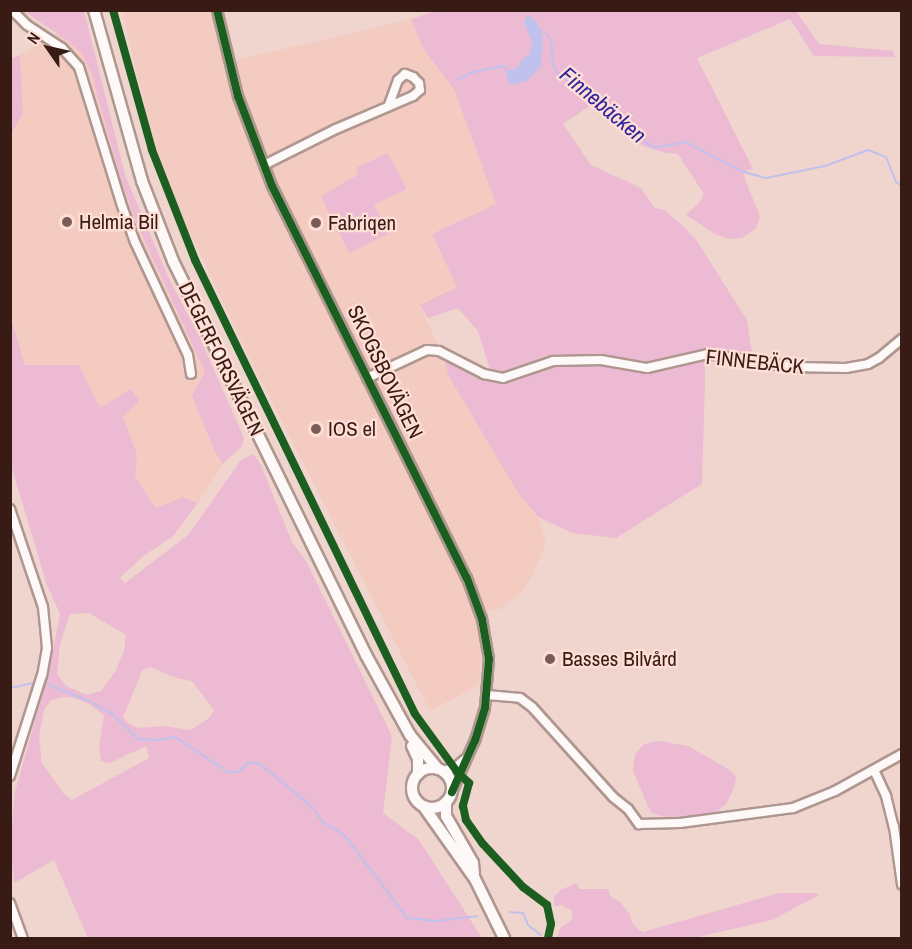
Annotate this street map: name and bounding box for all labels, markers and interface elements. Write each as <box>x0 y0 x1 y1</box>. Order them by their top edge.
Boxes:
north arrow <box>18 18 78 78</box>
text: N <box>21 28 45 48</box>
water label: Finnebäcken <box>555 61 651 149</box>
place label: Helmia Bil <box>79 209 158 235</box>
place label: Fabriqen <box>328 210 396 236</box>
marker: Helmia Bil <box>60 215 74 229</box>
marker: Fabriqen <box>309 216 323 230</box>
street label: DEGERFORSVÄGEN <box>173 278 269 440</box>
street label: SKOGSBOVÄGEN <box>342 301 428 443</box>
street label: FINNEBÄCK <box>705 344 805 380</box>
place label: IOS el <box>328 416 376 442</box>
marker: IOS el <box>309 422 323 436</box>
place label: Basses Bilvård <box>562 646 677 672</box>
marker: Basses Bilvård <box>543 652 557 666</box>

